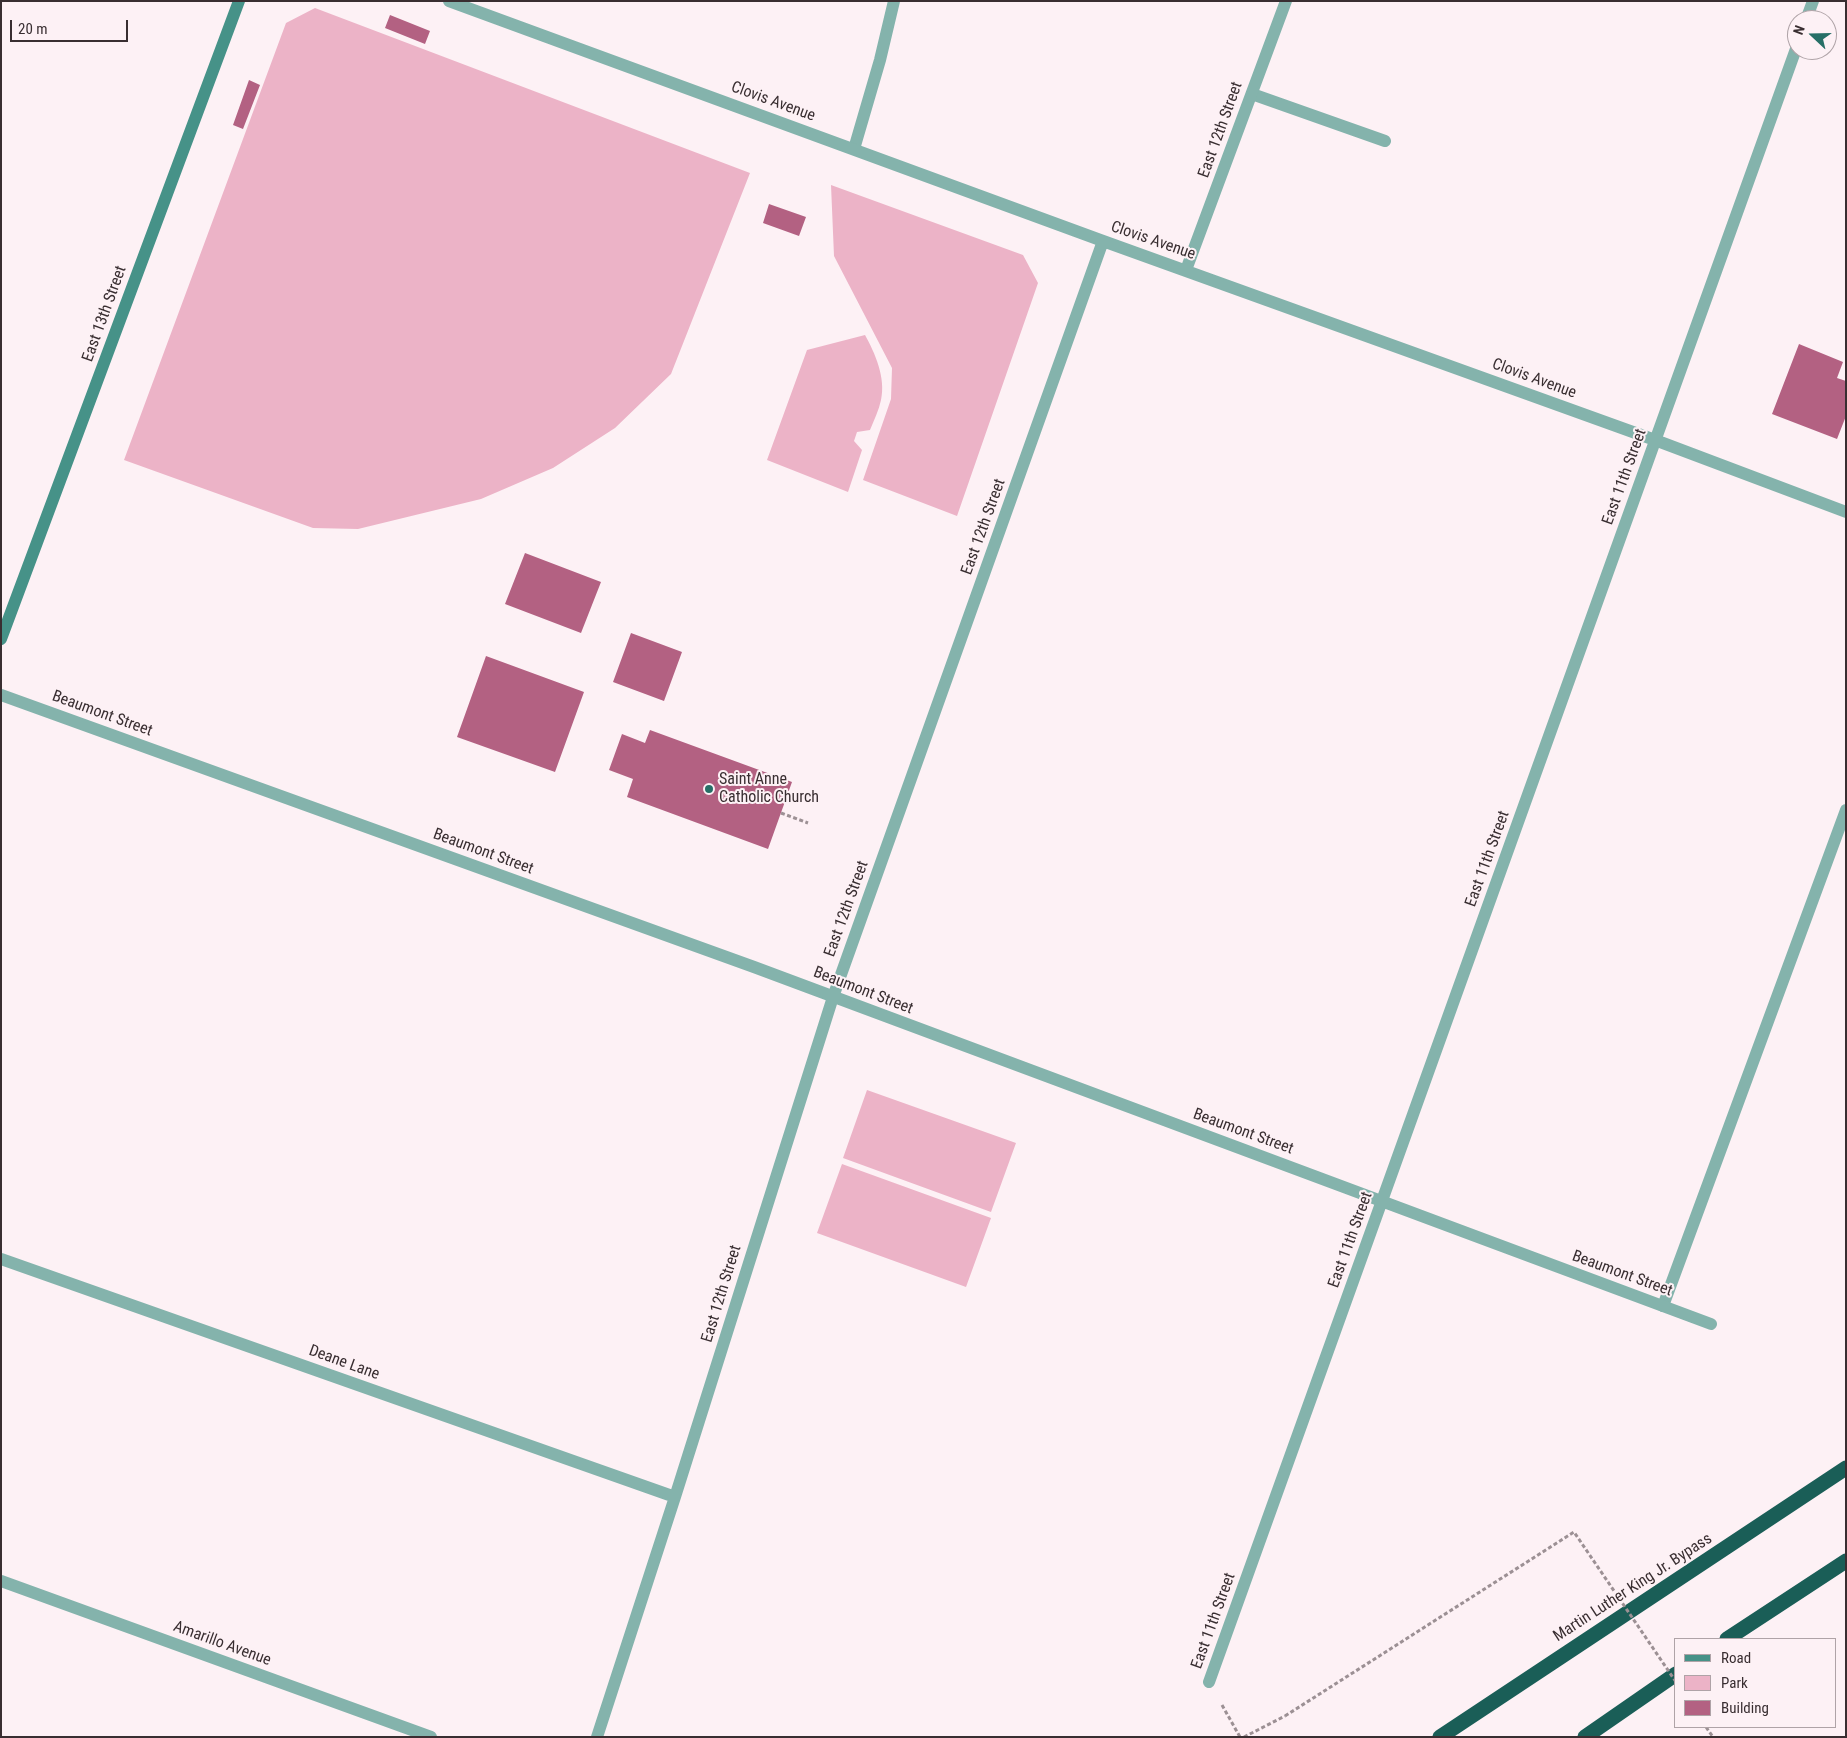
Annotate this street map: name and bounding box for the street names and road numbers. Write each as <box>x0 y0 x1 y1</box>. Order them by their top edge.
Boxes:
street label: Clovis Avenue <box>728 78 818 126</box>
street label: East 12th Street <box>1195 79 1247 181</box>
street label: Clovis Avenue <box>1108 218 1198 264</box>
street label: East 13th Street <box>79 263 131 365</box>
street label: Clovis Avenue <box>1489 355 1579 403</box>
street label: East 11th Street <box>1599 426 1651 528</box>
street label: East 12th Street <box>958 476 1010 578</box>
street label: Beaumont Street <box>49 687 155 741</box>
street label: East 11th Street <box>1462 808 1514 910</box>
street label: Beaumont Street <box>430 825 536 879</box>
street label: East 12th Street <box>821 858 873 960</box>
street label: Beaumont Street <box>810 963 916 1019</box>
street label: Beaumont Street <box>1190 1105 1296 1159</box>
street label: East 11th Street <box>1325 1189 1377 1291</box>
street label: East 12th Street <box>698 1243 746 1345</box>
street label: Beaumont Street <box>1569 1247 1675 1301</box>
street label: Deane Lane <box>306 1341 382 1385</box>
street label: Martin Luther King Jr. Bypass <box>1550 1530 1716 1646</box>
street label: East 11th Street <box>1188 1570 1240 1672</box>
street label: Amarillo Avenue <box>171 1617 273 1671</box>

